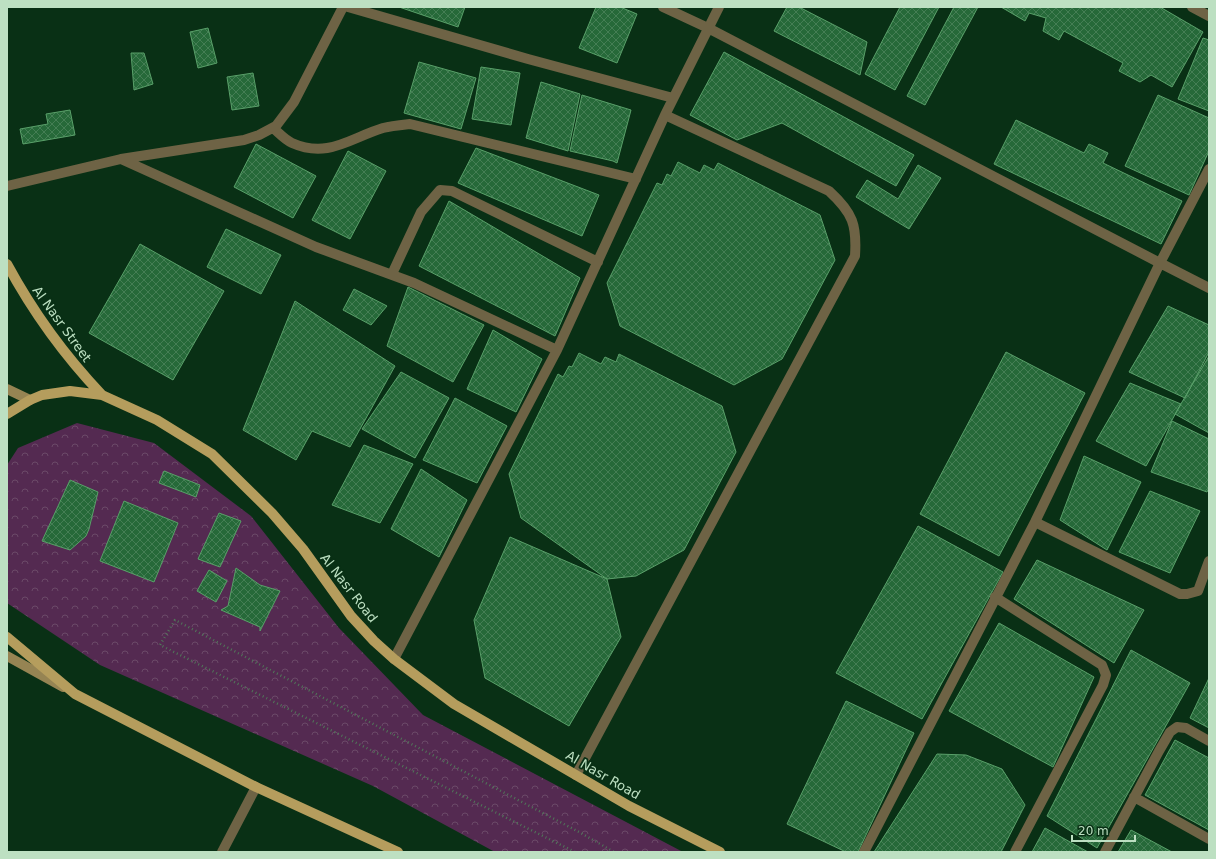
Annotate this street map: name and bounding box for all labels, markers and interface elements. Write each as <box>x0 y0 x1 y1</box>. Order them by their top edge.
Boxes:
street label: Al Nasr Street <box>29 283 95 365</box>
street label: Al Nasr Road <box>317 551 381 625</box>
street label: Al Nasr Road <box>563 748 643 802</box>
scale bar <box>1072 817 1135 843</box>
text: 20 m <box>1078 824 1109 838</box>

